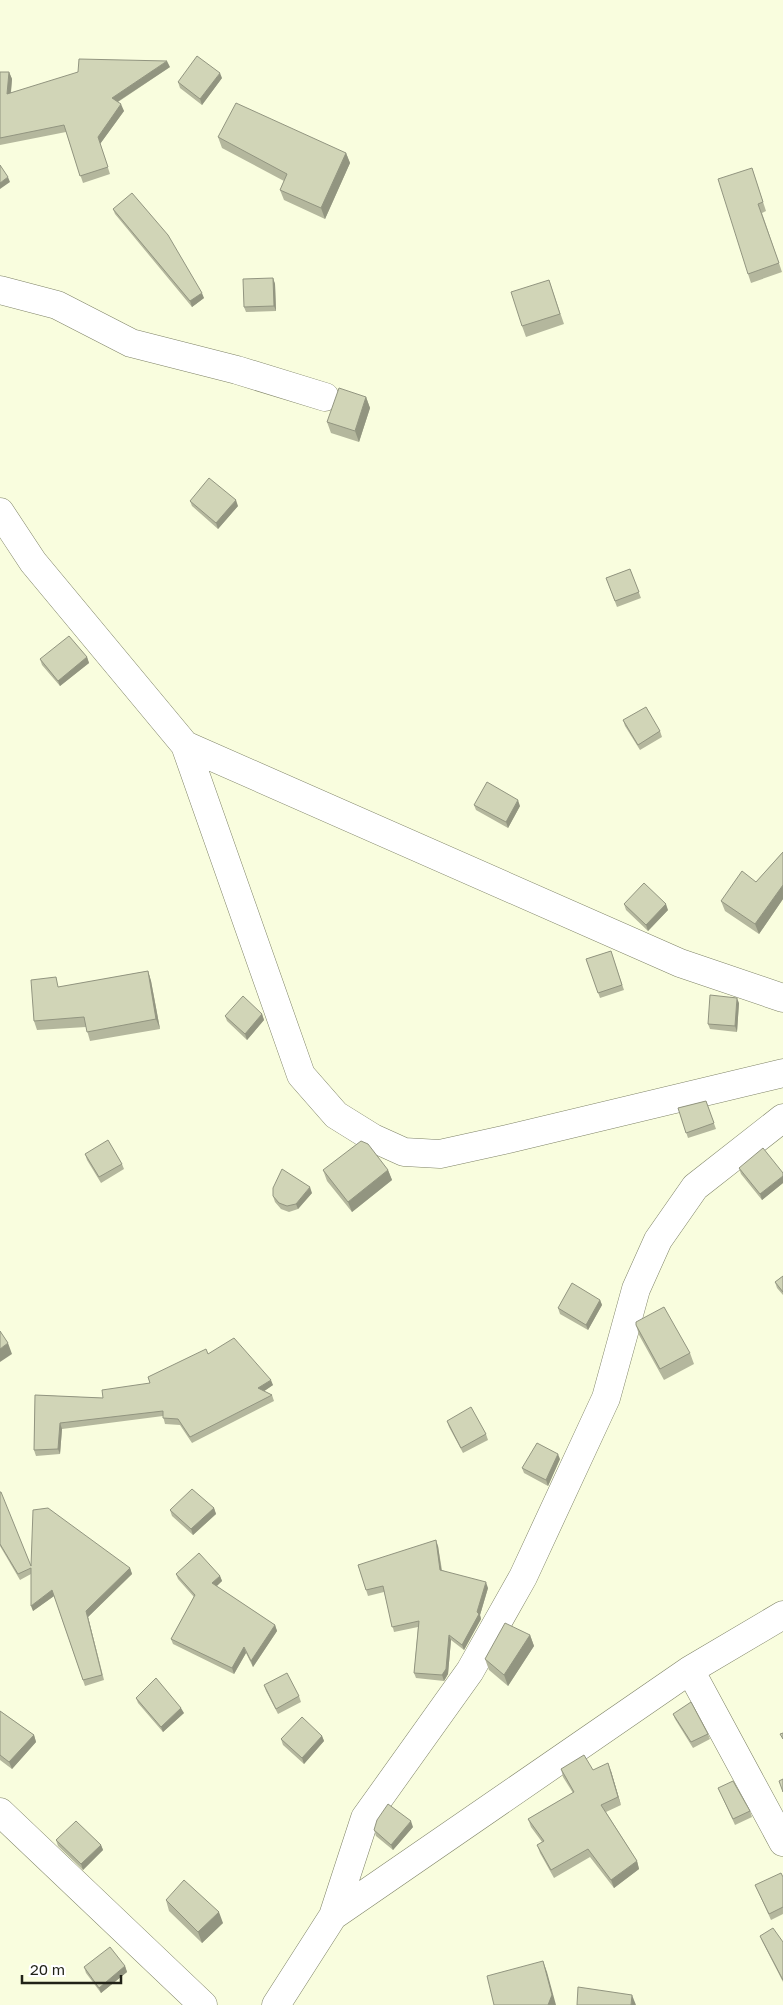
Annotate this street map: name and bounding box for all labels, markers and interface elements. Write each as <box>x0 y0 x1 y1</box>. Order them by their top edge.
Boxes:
scale bar <box>22 1952 121 1984</box>
text: 20 m <box>30 1960 65 1978</box>

